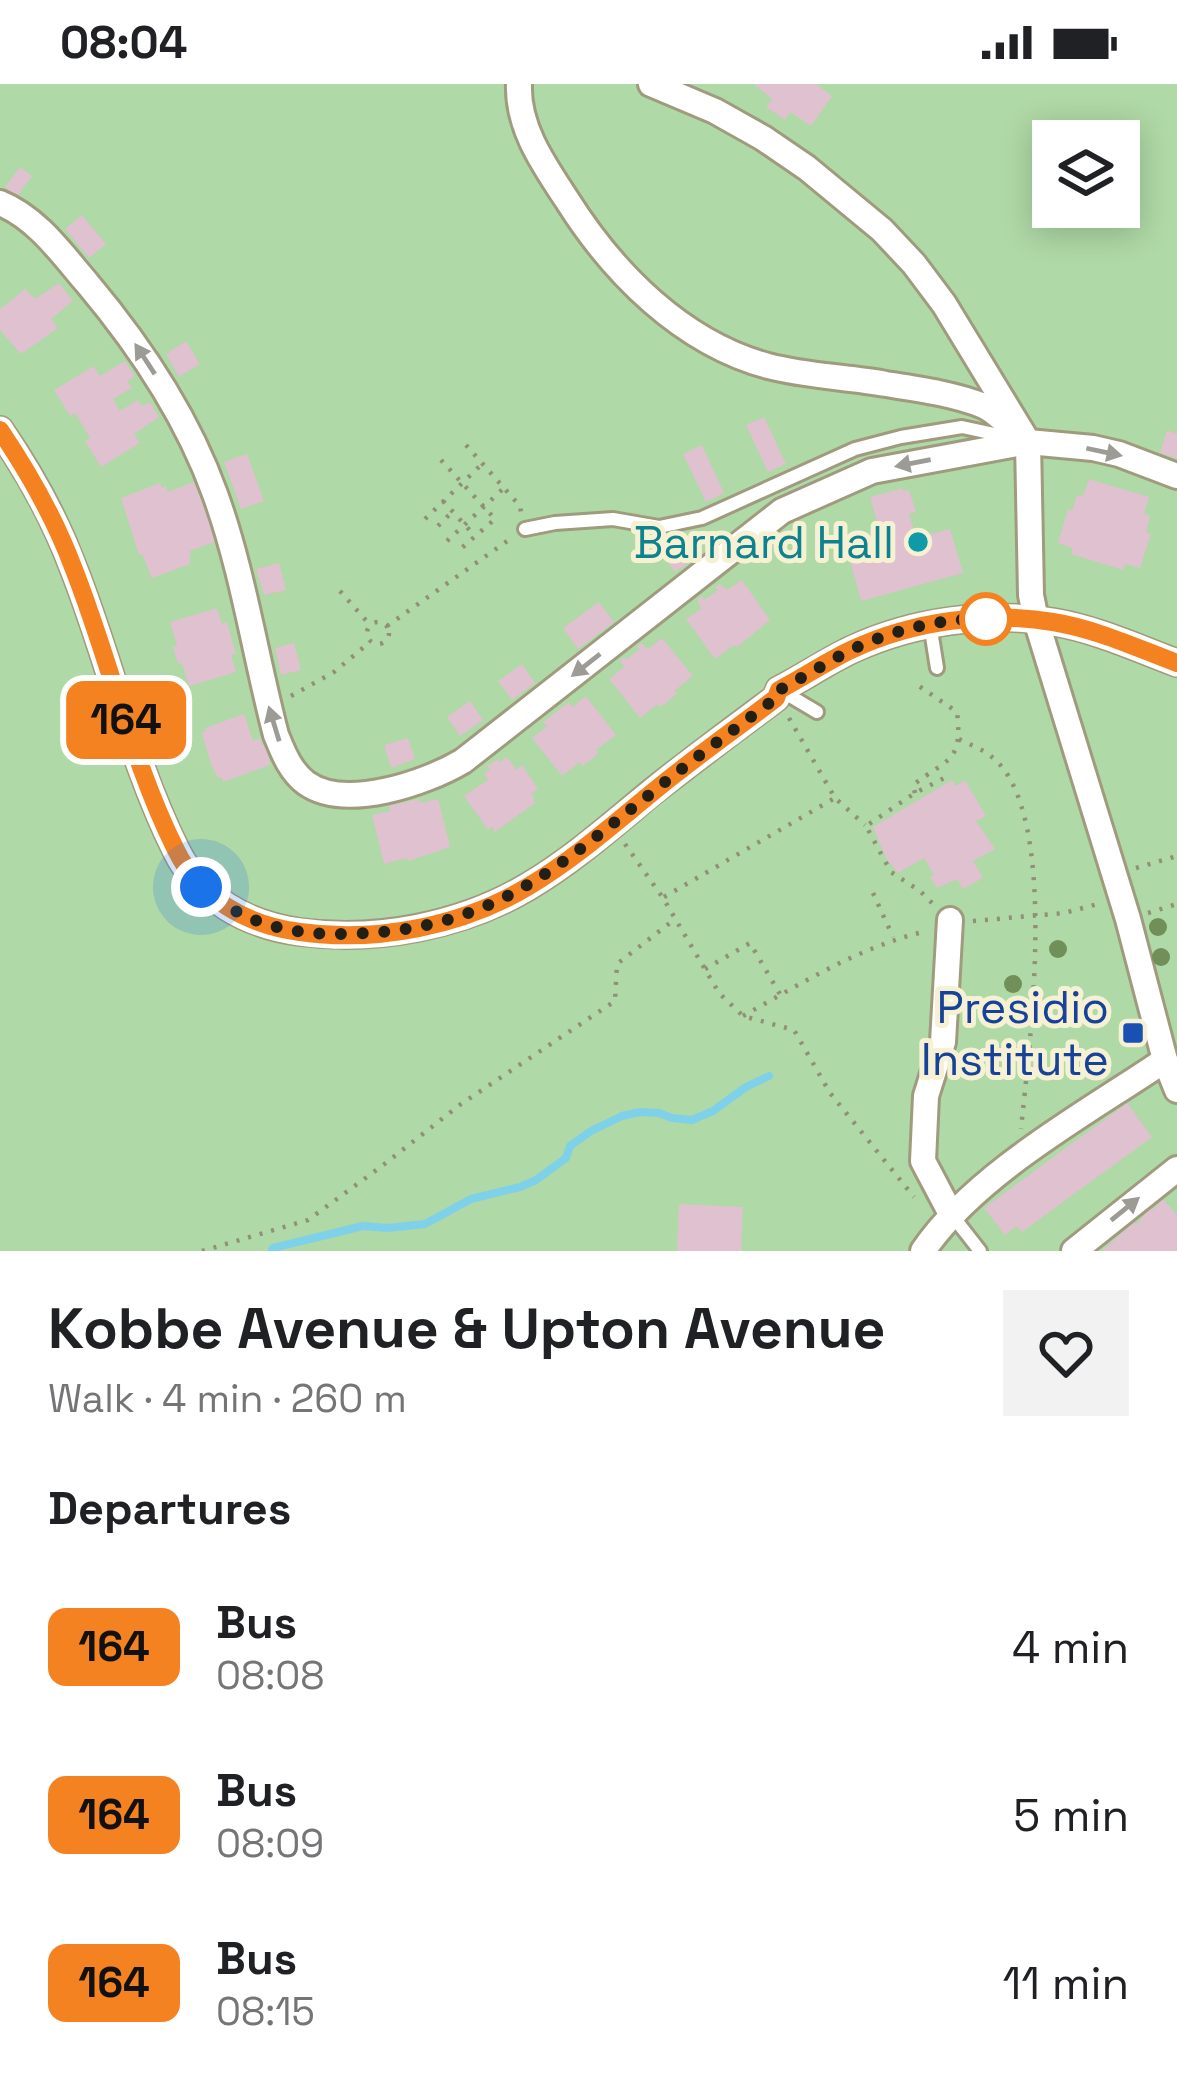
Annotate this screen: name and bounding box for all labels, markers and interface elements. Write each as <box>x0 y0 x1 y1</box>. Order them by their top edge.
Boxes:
text: 08:04 <box>60 14 187 71</box>
map controls <box>1032 120 1140 228</box>
button: layers <box>1032 120 1140 228</box>
one-way arrow <box>135 343 157 376</box>
one-way arrow <box>1086 443 1124 462</box>
one-way arrow <box>894 455 932 473</box>
place label: Barnard Hall <box>634 514 894 571</box>
marker: Barnard Hall <box>905 529 931 555</box>
unlabelled marker <box>961 594 1011 644</box>
one-way arrow <box>570 652 602 677</box>
line badge: 164 <box>57 681 195 759</box>
text: 164 <box>90 693 162 746</box>
one-way arrow <box>264 705 282 742</box>
your location <box>171 857 231 917</box>
place label: Presidio Institute <box>921 979 1109 1088</box>
marker: Presidio Institute <box>1120 1020 1146 1046</box>
one-way arrow <box>1109 1197 1140 1222</box>
button: heart <box>1003 1290 1129 1416</box>
text: Kobbe Avenue & Upton Avenue <box>48 1292 885 1365</box>
text: Walk · 4 min · 260 m <box>48 1374 407 1423</box>
text: Departures <box>48 1480 291 1537</box>
text: Bus <box>216 1594 297 1651</box>
text: 4 min <box>1012 1619 1129 1676</box>
text: 164 <box>78 1620 150 1673</box>
text: 08:08 <box>216 1651 324 1700</box>
text: Bus <box>216 1762 297 1819</box>
text: 5 min <box>1013 1787 1129 1844</box>
text: 164 <box>78 1788 150 1841</box>
text: 08:09 <box>216 1819 324 1868</box>
text: Bus <box>216 1930 297 1987</box>
text: 11 min <box>1003 1955 1129 2012</box>
text: 164 <box>78 1956 150 2009</box>
text: 08:15 <box>216 1987 315 2036</box>

